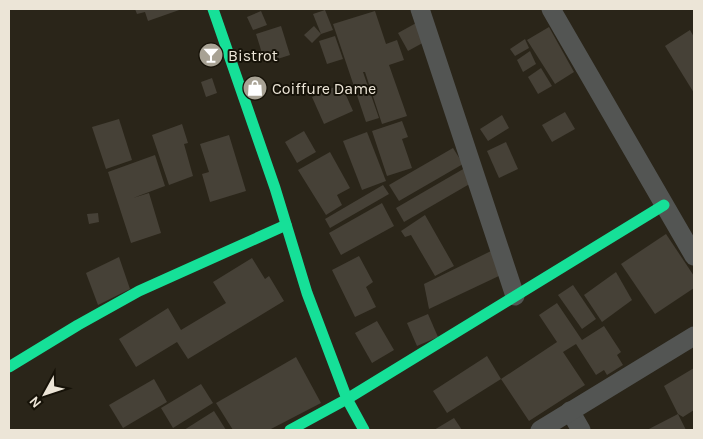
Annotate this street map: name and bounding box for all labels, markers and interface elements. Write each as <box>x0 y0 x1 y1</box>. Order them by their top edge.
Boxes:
bar icon: Bistrot <box>198 42 224 68</box>
place label: Bistrot <box>228 46 278 65</box>
shop icon: Coiffure Dame <box>242 75 268 101</box>
place label: Coiffure Dame <box>272 79 376 98</box>
north arrow <box>20 369 70 419</box>
text: N <box>26 393 45 411</box>

